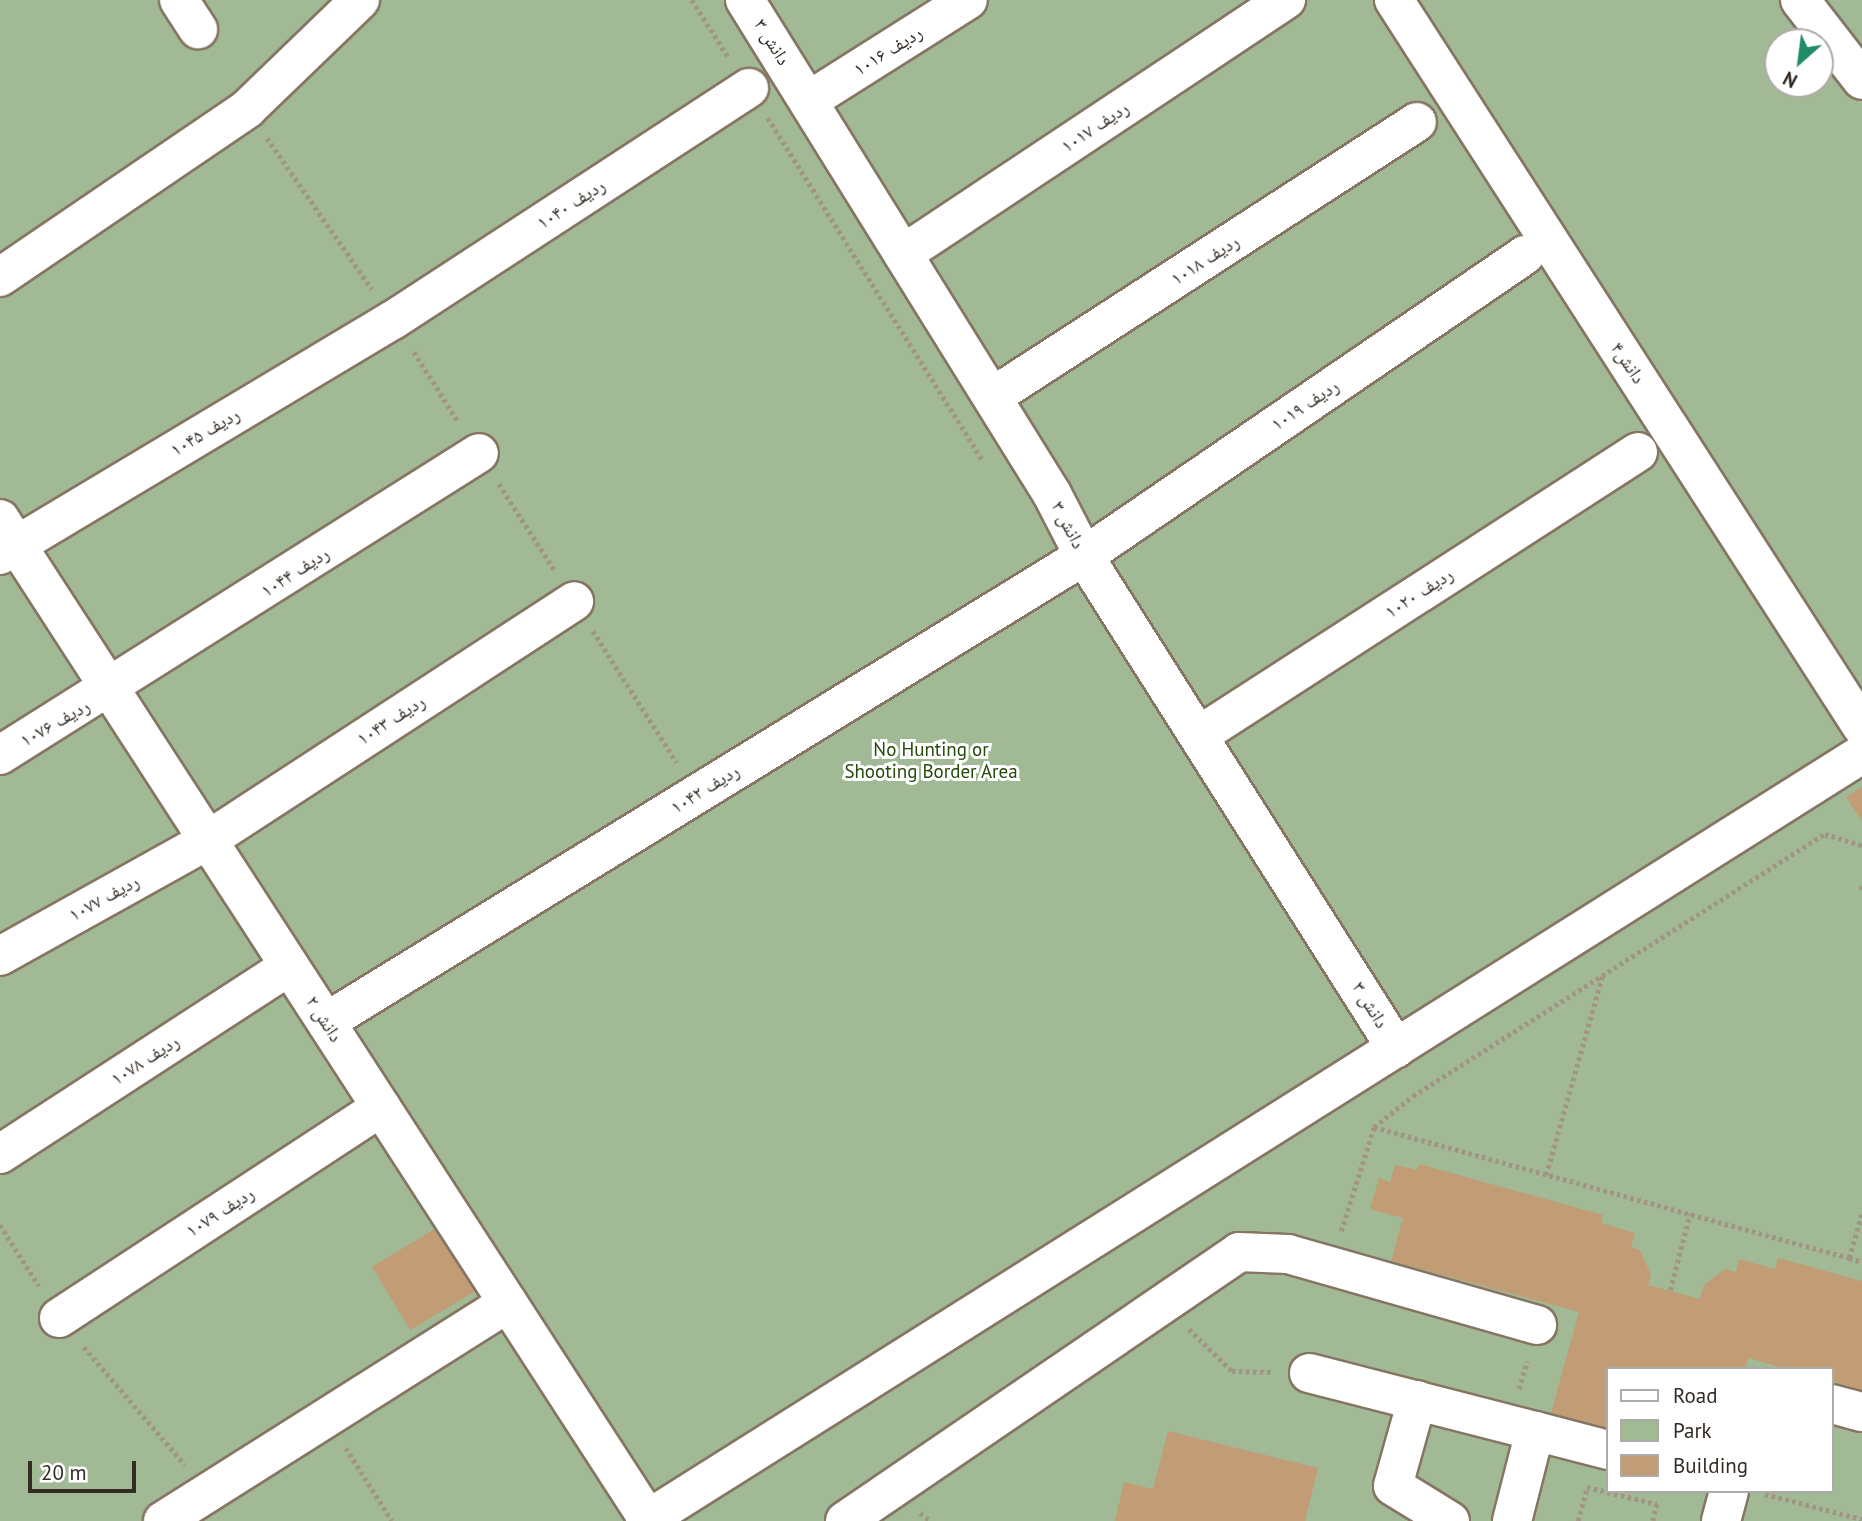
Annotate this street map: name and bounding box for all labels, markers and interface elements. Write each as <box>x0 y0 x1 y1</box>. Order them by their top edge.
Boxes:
street label: دانش ۳ <box>749 15 795 69</box>
street label: ردیف ۱۰۱۶ <box>850 21 926 81</box>
north arrow <box>1764 28 1834 98</box>
text: N <box>1779 66 1801 93</box>
street label: ردیف ۱۰۱۷ <box>1057 96 1133 158</box>
street label: ردیف ۱۰۴۰ <box>533 174 609 234</box>
street label: ردیف ۱۰۱۸ <box>1167 230 1243 290</box>
street label: دانش۴ <box>1606 338 1650 388</box>
street label: ردیف ۱۰۱۹ <box>1267 374 1343 436</box>
street label: ردیف ۱۰۴۵ <box>166 403 244 461</box>
street label: دانش ۳ <box>1046 497 1090 553</box>
street label: ردیف ۱۰۴۴ <box>257 542 333 602</box>
street label: ردیف ۱۰۲۰ <box>1381 563 1457 623</box>
street label: ردیف ۱۰۴۳ <box>353 690 429 750</box>
street label: ردیف ۱۰۷۶ <box>16 694 94 752</box>
park label: No Hunting or Shooting Border Area <box>844 739 1018 783</box>
street label: ردیف ۱۰۴۲ <box>667 759 743 819</box>
street label: ردیف ۱۰۷۷ <box>65 870 143 926</box>
street label: دانش ۳ <box>1347 978 1393 1032</box>
street label: دانش ۲ <box>301 992 347 1046</box>
street label: ردیف ۱۰۷۸ <box>107 1030 183 1090</box>
street label: ردیف ۱۰۷۹ <box>182 1182 258 1242</box>
legend <box>1606 1367 1834 1493</box>
text: Road <box>1673 1382 1717 1409</box>
text: Park <box>1673 1417 1712 1444</box>
scale bar <box>32 1448 140 1492</box>
text: Building <box>1673 1452 1748 1479</box>
text: 20 m <box>41 1459 87 1486</box>

